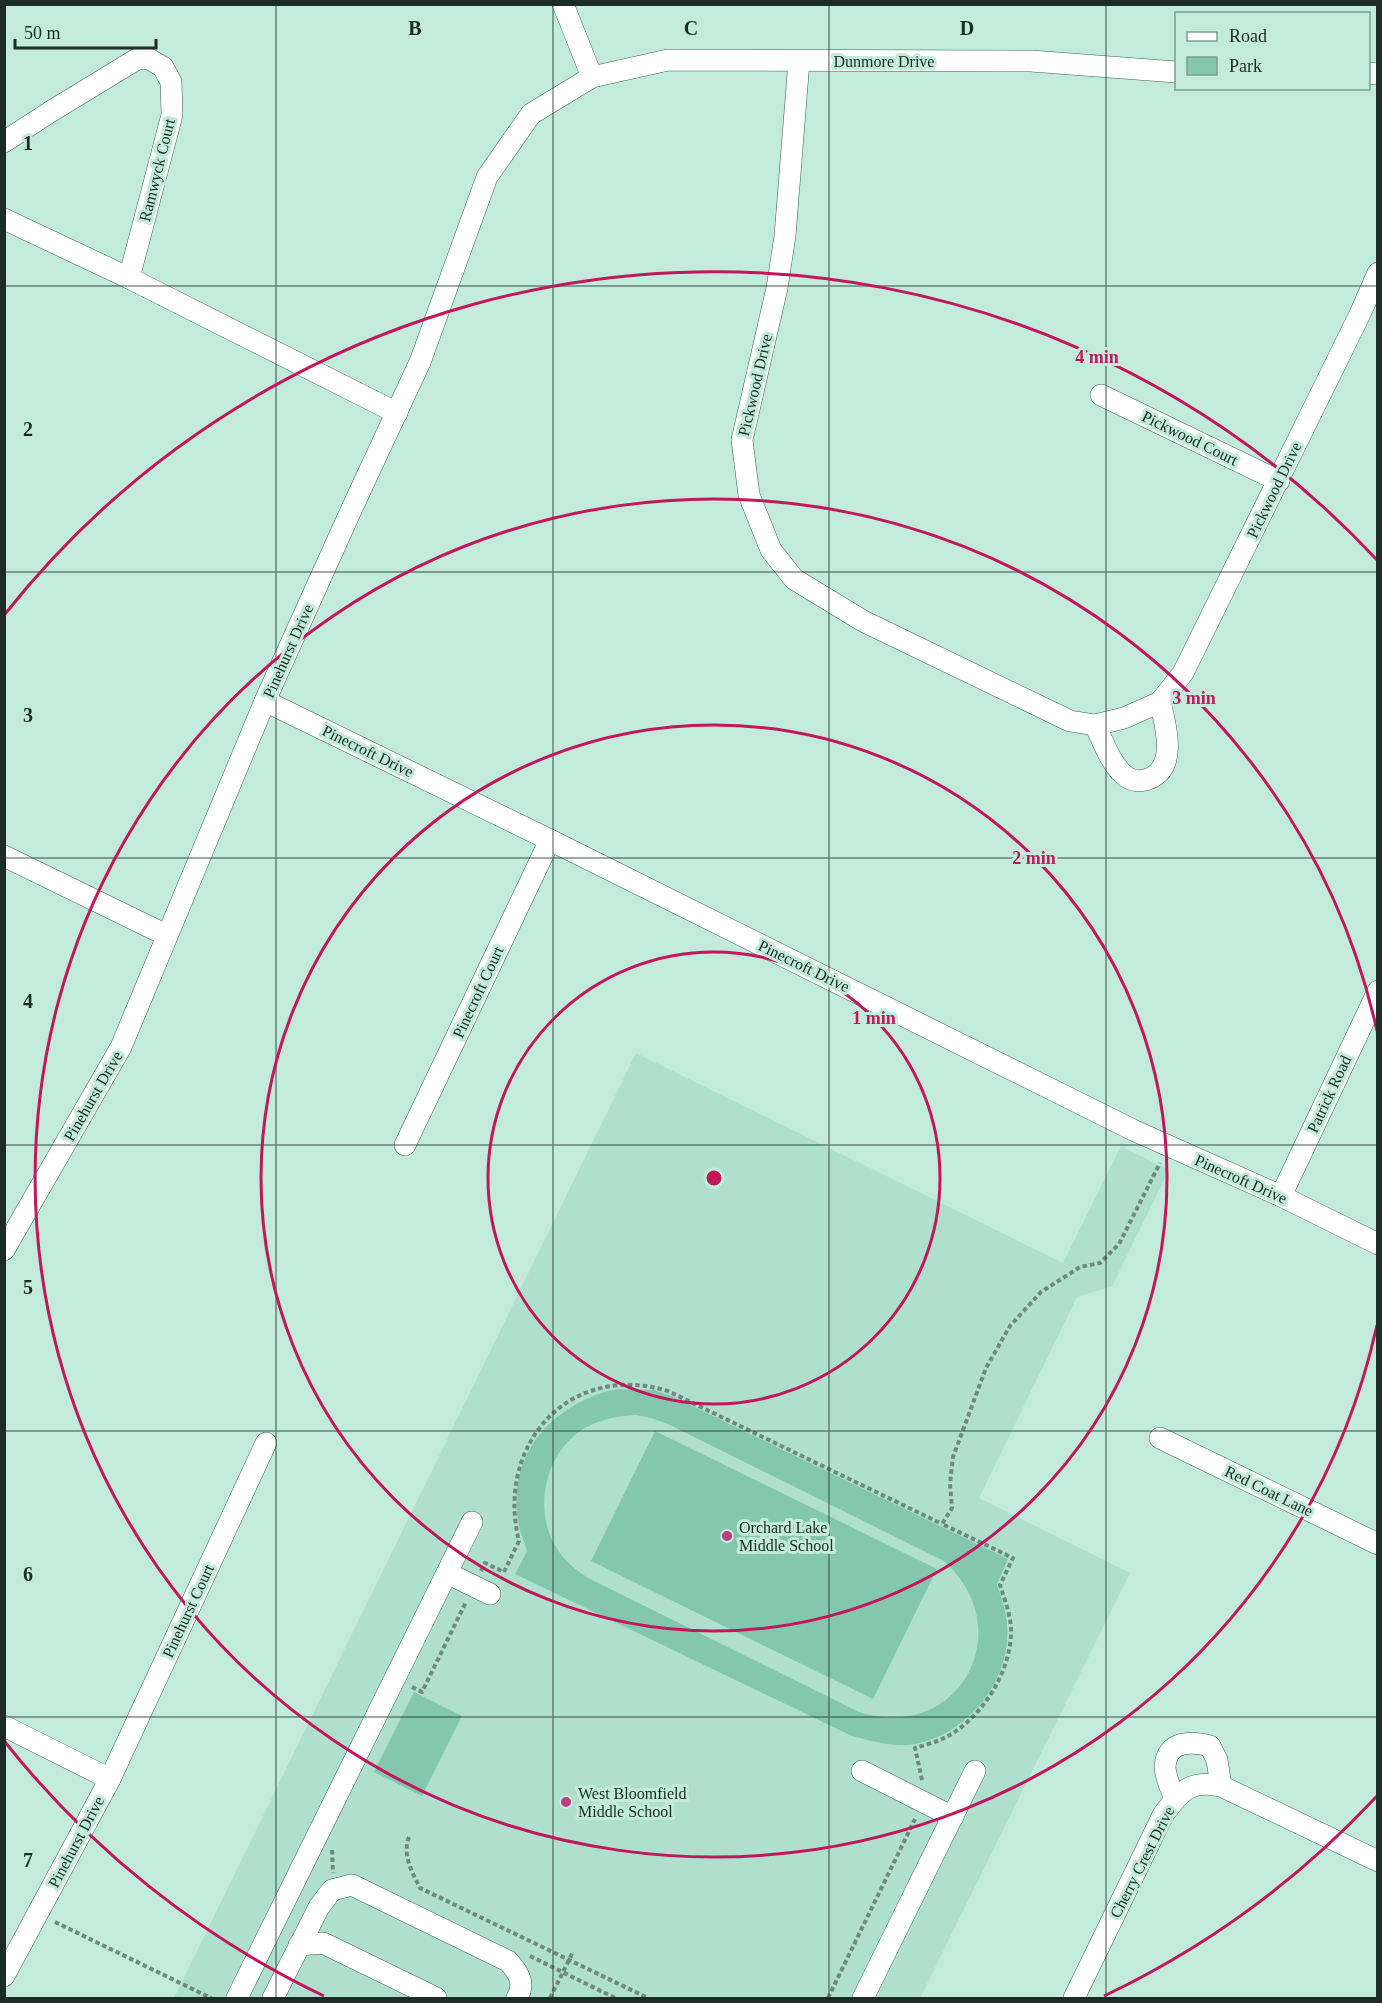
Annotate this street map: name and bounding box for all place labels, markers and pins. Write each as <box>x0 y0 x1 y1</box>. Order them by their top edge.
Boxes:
centre of rings <box>704 1168 724 1188</box>
place label: Orchard Lake Middle School <box>739 1519 834 1554</box>
marker: Orchard Lake Middle School <box>720 1529 734 1543</box>
place label: West Bloomfield Middle School <box>578 1785 686 1820</box>
marker: West Bloomfield Middle School <box>559 1795 573 1809</box>

